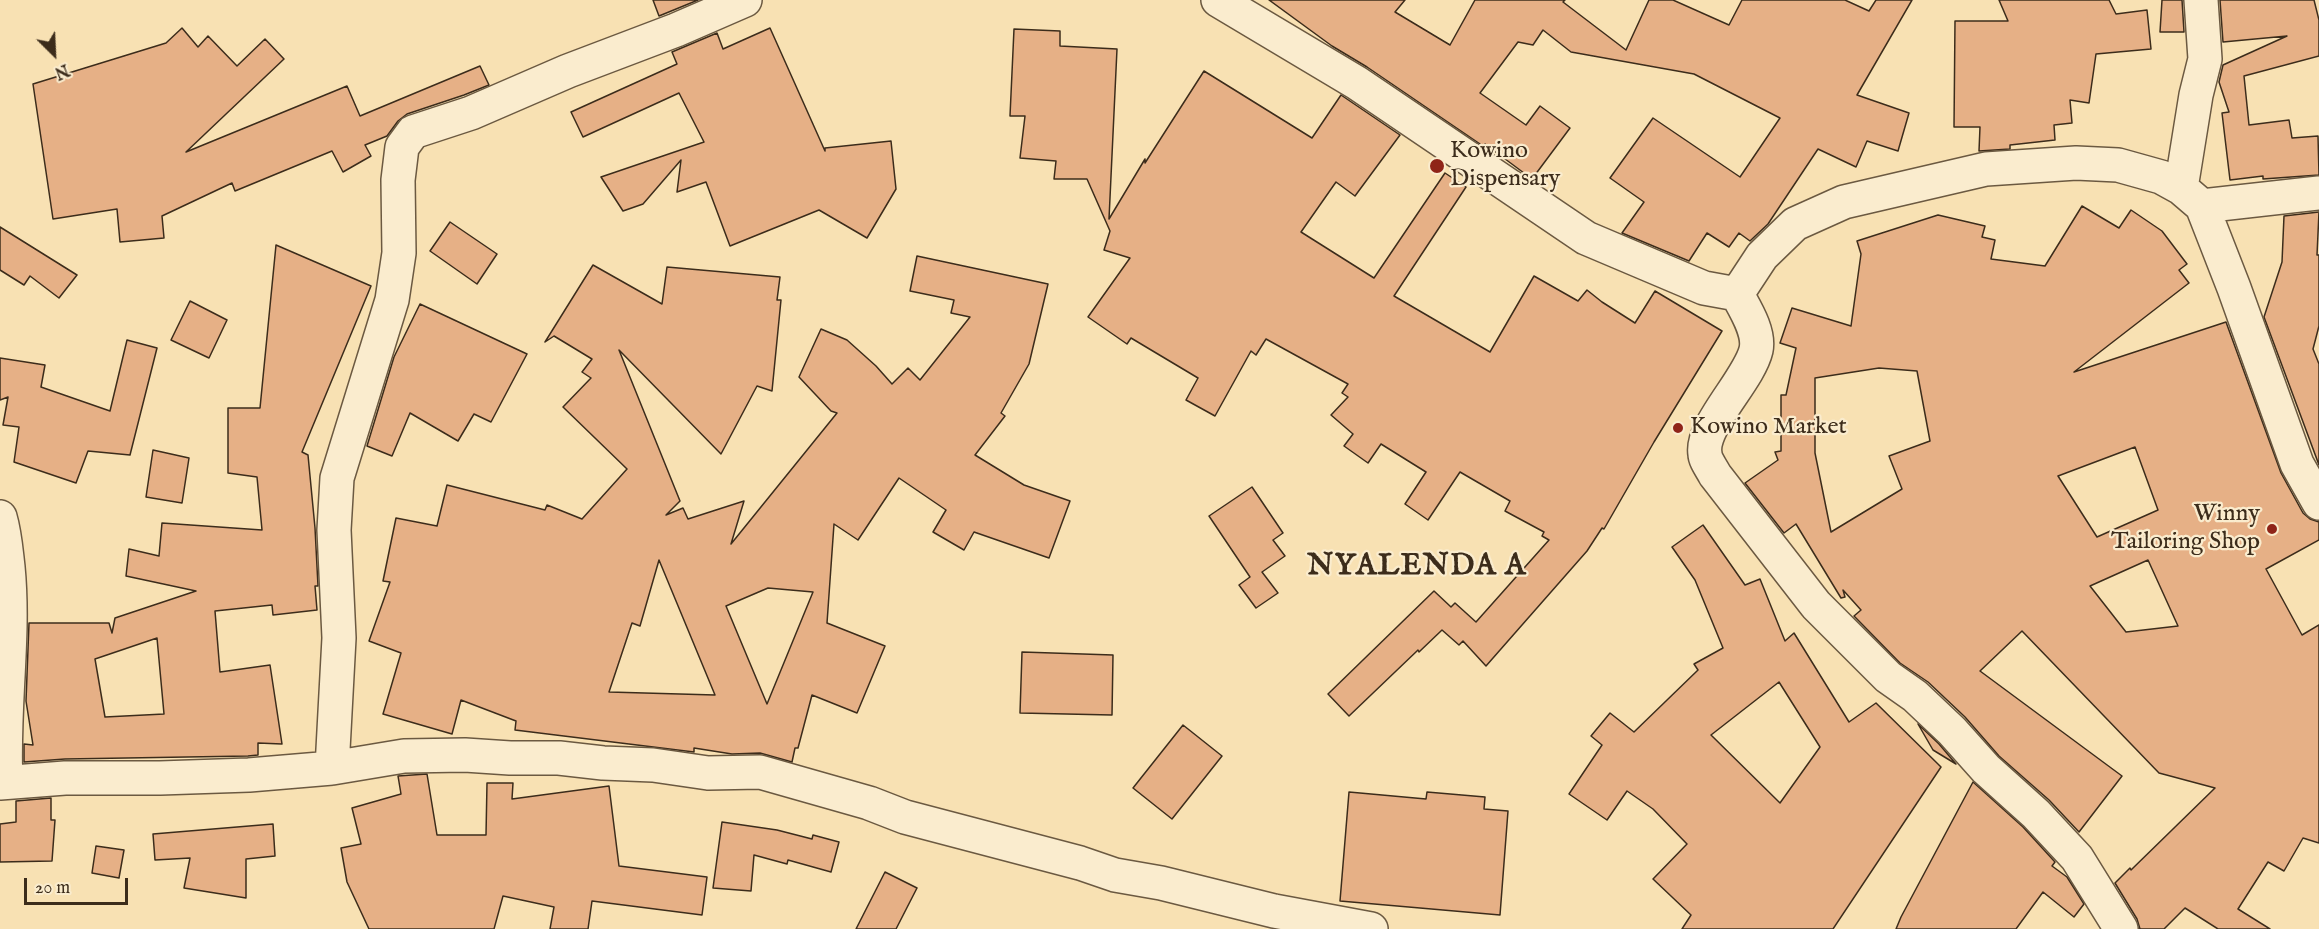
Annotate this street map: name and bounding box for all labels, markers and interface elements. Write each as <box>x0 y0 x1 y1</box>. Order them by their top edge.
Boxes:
north arrow <box>24 24 84 84</box>
text: N <box>51 58 72 82</box>
place label: Kowino Dispensary <box>1450 138 1560 194</box>
marker: Kowino Dispensary <box>1428 157 1446 175</box>
place label: Kowino Market <box>1690 414 1847 442</box>
marker: Kowino Market <box>1671 421 1685 435</box>
place label: Winny Tailoring Shop <box>2111 501 2260 557</box>
marker: Winny Tailoring Shop <box>2265 522 2279 536</box>
district label: NYALENDA A <box>1307 550 1527 586</box>
scale bar <box>27 866 130 904</box>
text: 20 m <box>35 877 70 900</box>

